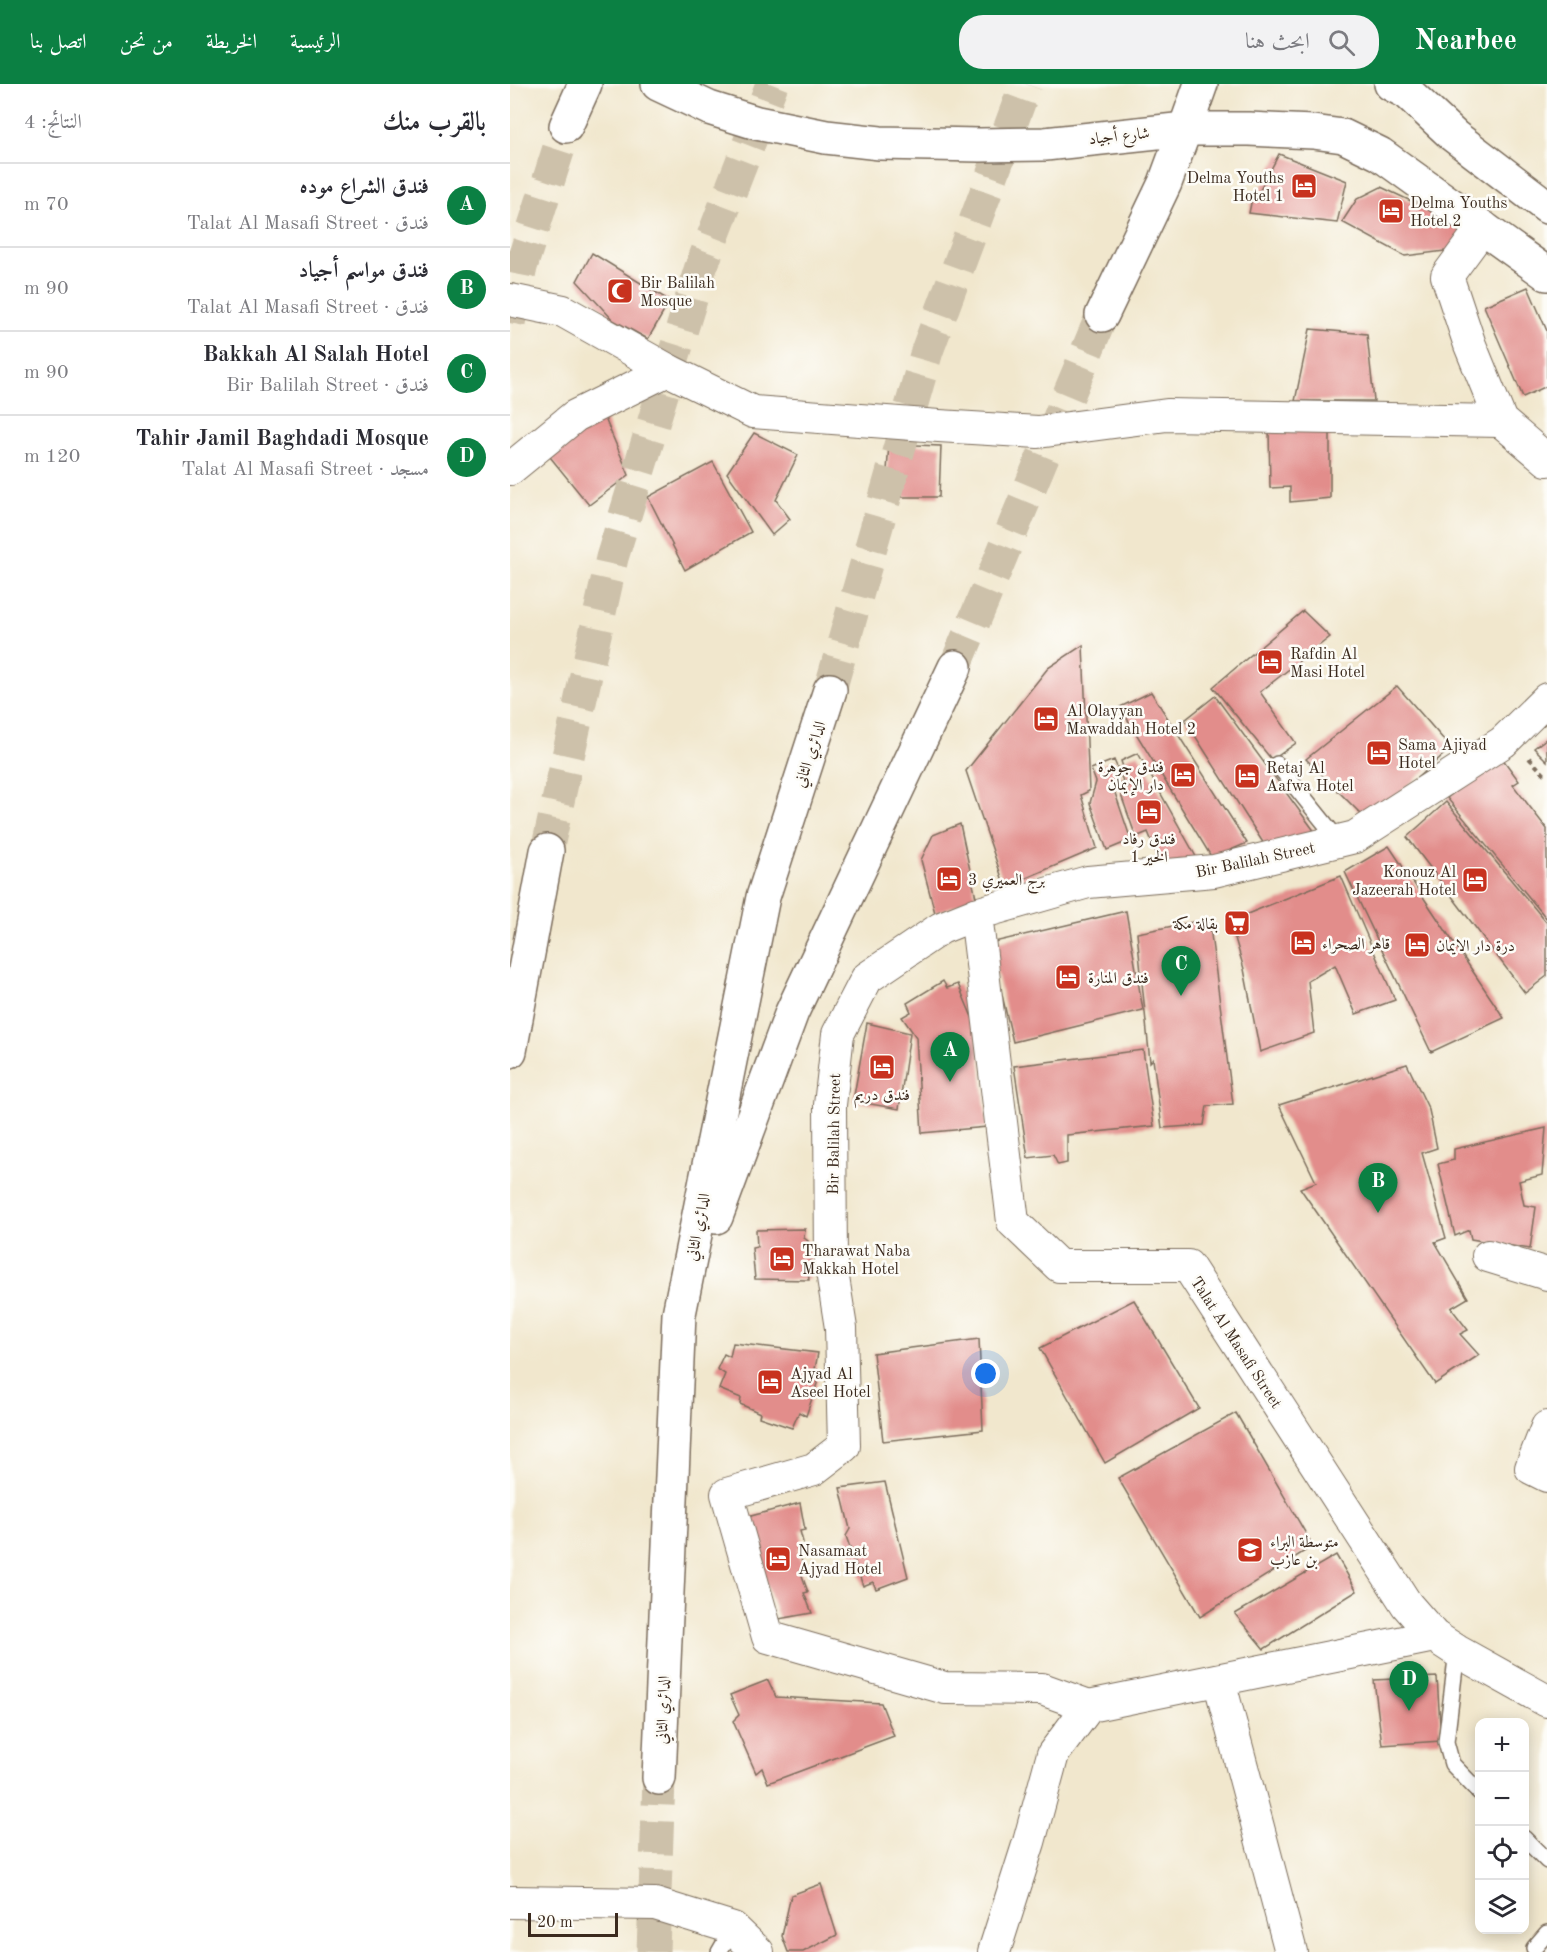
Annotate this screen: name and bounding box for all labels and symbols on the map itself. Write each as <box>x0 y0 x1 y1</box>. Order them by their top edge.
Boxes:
street label: شارع أجياد <box>1087 121 1151 152</box>
place label: Delma Youths Hotel 1 <box>1187 171 1284 205</box>
hotel icon: Delma Youths Hotel 1 <box>1289 171 1319 201</box>
hotel icon: Delma Youths Hotel 2 <box>1376 196 1406 226</box>
place label: Delma Youths Hotel 2 <box>1410 196 1508 230</box>
mosque icon: Bir Balilah Mosque <box>605 276 635 306</box>
place label: Bir Balilah Mosque <box>640 276 715 310</box>
hotel icon: Rafdin Al Masi Hotel <box>1255 647 1285 677</box>
place label: Rafdin Al Masi Hotel <box>1290 647 1365 681</box>
hotel icon: Al Olayyan Mawaddah Hotel 2 <box>1031 704 1061 734</box>
place label: Al Olayyan Mawaddah Hotel 2 <box>1066 704 1196 738</box>
street label: الدائري الثاني <box>793 719 832 791</box>
hotel icon: Sama Ajiyad Hotel <box>1364 738 1394 768</box>
place label: Sama Ajiyad Hotel <box>1398 738 1487 772</box>
place label: فندق جوهرة دار الإيمان <box>1098 760 1164 796</box>
hotel icon: فندق جوهرة دار الإيمان <box>1168 760 1198 790</box>
hotel icon: Retaj Al Aafwa Hotel <box>1232 761 1262 791</box>
place label: Retaj Al Aafwa Hotel <box>1266 761 1354 795</box>
hotel icon: فندق رفاد الخير 1 <box>1134 797 1164 827</box>
place label: فندق رفاد الخير 1 <box>1122 832 1176 866</box>
street label: Bir Balilah Street <box>1194 840 1317 881</box>
hotel icon: برج العميري 3 <box>934 864 964 894</box>
place label: Konouz Al Jazeerah Hotel <box>1352 865 1456 899</box>
hotel icon: Konouz Al Jazeerah Hotel <box>1460 865 1490 895</box>
place label: برج العميري 3 <box>968 873 1045 894</box>
supermarket icon: بقالة مكة <box>1222 908 1252 938</box>
place label: بقالة مكة <box>1172 915 1218 933</box>
hotel icon: قاهر الصحراء <box>1288 928 1318 958</box>
hotel icon: درة دار الايمان <box>1402 930 1432 960</box>
place label: قاهر الصحراء <box>1322 937 1390 954</box>
place label: درة دار الايمان <box>1436 939 1515 955</box>
pin: C <box>1162 946 1200 996</box>
hotel icon: فندق المنارة <box>1053 962 1083 992</box>
place label: فندق المنارة <box>1088 971 1149 987</box>
pin: A <box>930 1032 970 1082</box>
hotel icon: فندق دريم <box>867 1052 897 1082</box>
street label: Bir Balilah Street <box>826 1073 844 1195</box>
place label: فندق دريم <box>854 1088 910 1109</box>
pin: B <box>1358 1164 1398 1213</box>
street label: الدائري الثاني <box>685 1192 716 1263</box>
hotel icon: Tharawat Naba Makkah Hotel <box>767 1244 797 1274</box>
place label: Tharawat Naba Makkah Hotel <box>802 1244 910 1278</box>
street label: Talat Al Masafi Street <box>1187 1274 1284 1412</box>
your location <box>971 1359 1000 1388</box>
hotel icon: Ajyad Al Aseel Hotel <box>755 1367 785 1397</box>
place label: Ajyad Al Aseel Hotel <box>790 1367 871 1401</box>
school or university icon: متوسطة البراء بن عازب <box>1235 1535 1265 1565</box>
place label: متوسطة البراء بن عازب <box>1270 1535 1339 1570</box>
hotel icon: Nasamaat Ajyad Hotel <box>763 1544 793 1574</box>
place label: Nasamaat Ajyad Hotel <box>798 1544 882 1578</box>
pin: D <box>1390 1662 1428 1711</box>
street label: الدائري الثاني <box>655 1675 676 1745</box>
scale bar <box>528 1910 618 1938</box>

